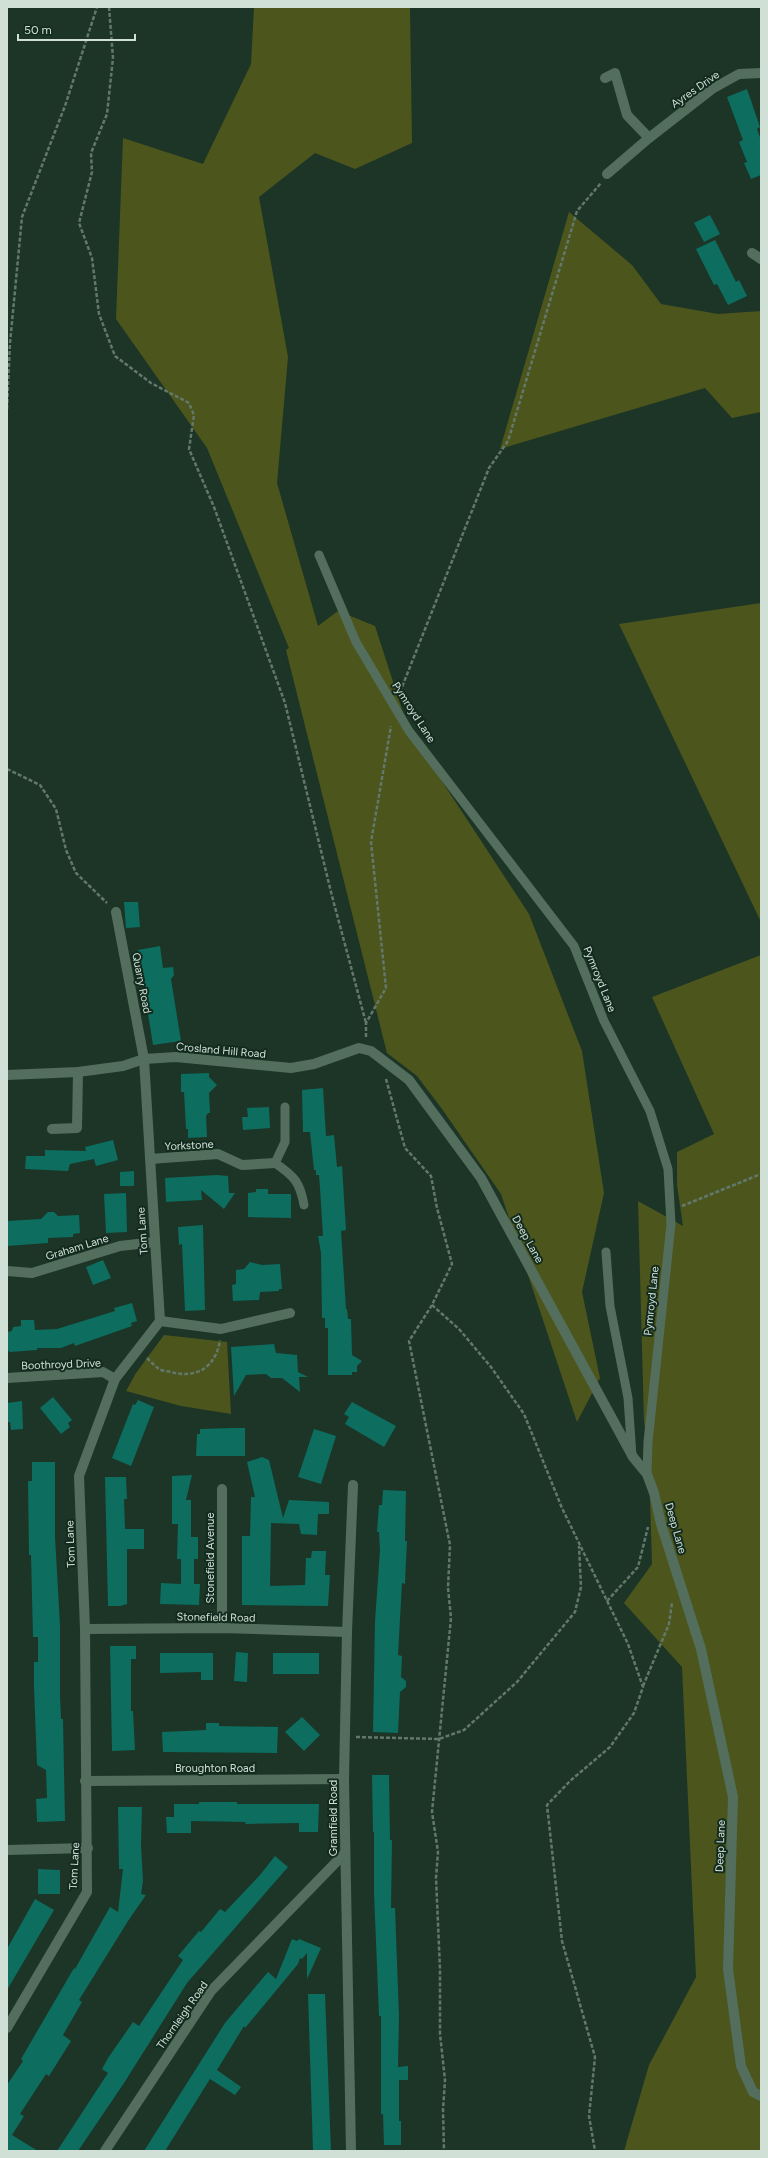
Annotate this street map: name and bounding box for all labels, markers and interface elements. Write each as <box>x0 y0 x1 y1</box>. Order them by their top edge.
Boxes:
scale bar <box>18 16 135 42</box>
text: 50 m <box>24 23 52 37</box>
street label: Ayres Drive <box>669 68 722 111</box>
street label: Pymroyd Lane <box>389 679 438 745</box>
street label: Pymroyd Lane <box>580 944 619 1014</box>
street label: Quarry Road <box>129 952 154 1015</box>
street label: Crosland Hill Road <box>175 1040 266 1061</box>
street label: Yorkstone <box>164 1138 214 1153</box>
street label: Tom Lane <box>134 1207 151 1255</box>
street label: Deep Lane <box>509 1213 546 1265</box>
street label: Graham Lane <box>44 1232 110 1263</box>
street label: Pymroyd Lane <box>641 1266 662 1336</box>
street label: Boothroyd Drive <box>21 1357 101 1372</box>
street label: Deep Lane <box>662 1501 689 1555</box>
street label: Stonefield Avenue <box>204 1513 217 1603</box>
street label: Tom Lane <box>63 1520 78 1568</box>
street label: Stonefield Road <box>176 1610 256 1625</box>
street label: Broughton Road <box>175 1762 255 1775</box>
street label: Gramfield Road <box>327 1780 340 1856</box>
street label: Deep Lane <box>713 1820 728 1872</box>
street label: Tom Lane <box>67 1842 82 1890</box>
street label: Thornleigh Road <box>154 1979 211 2052</box>

